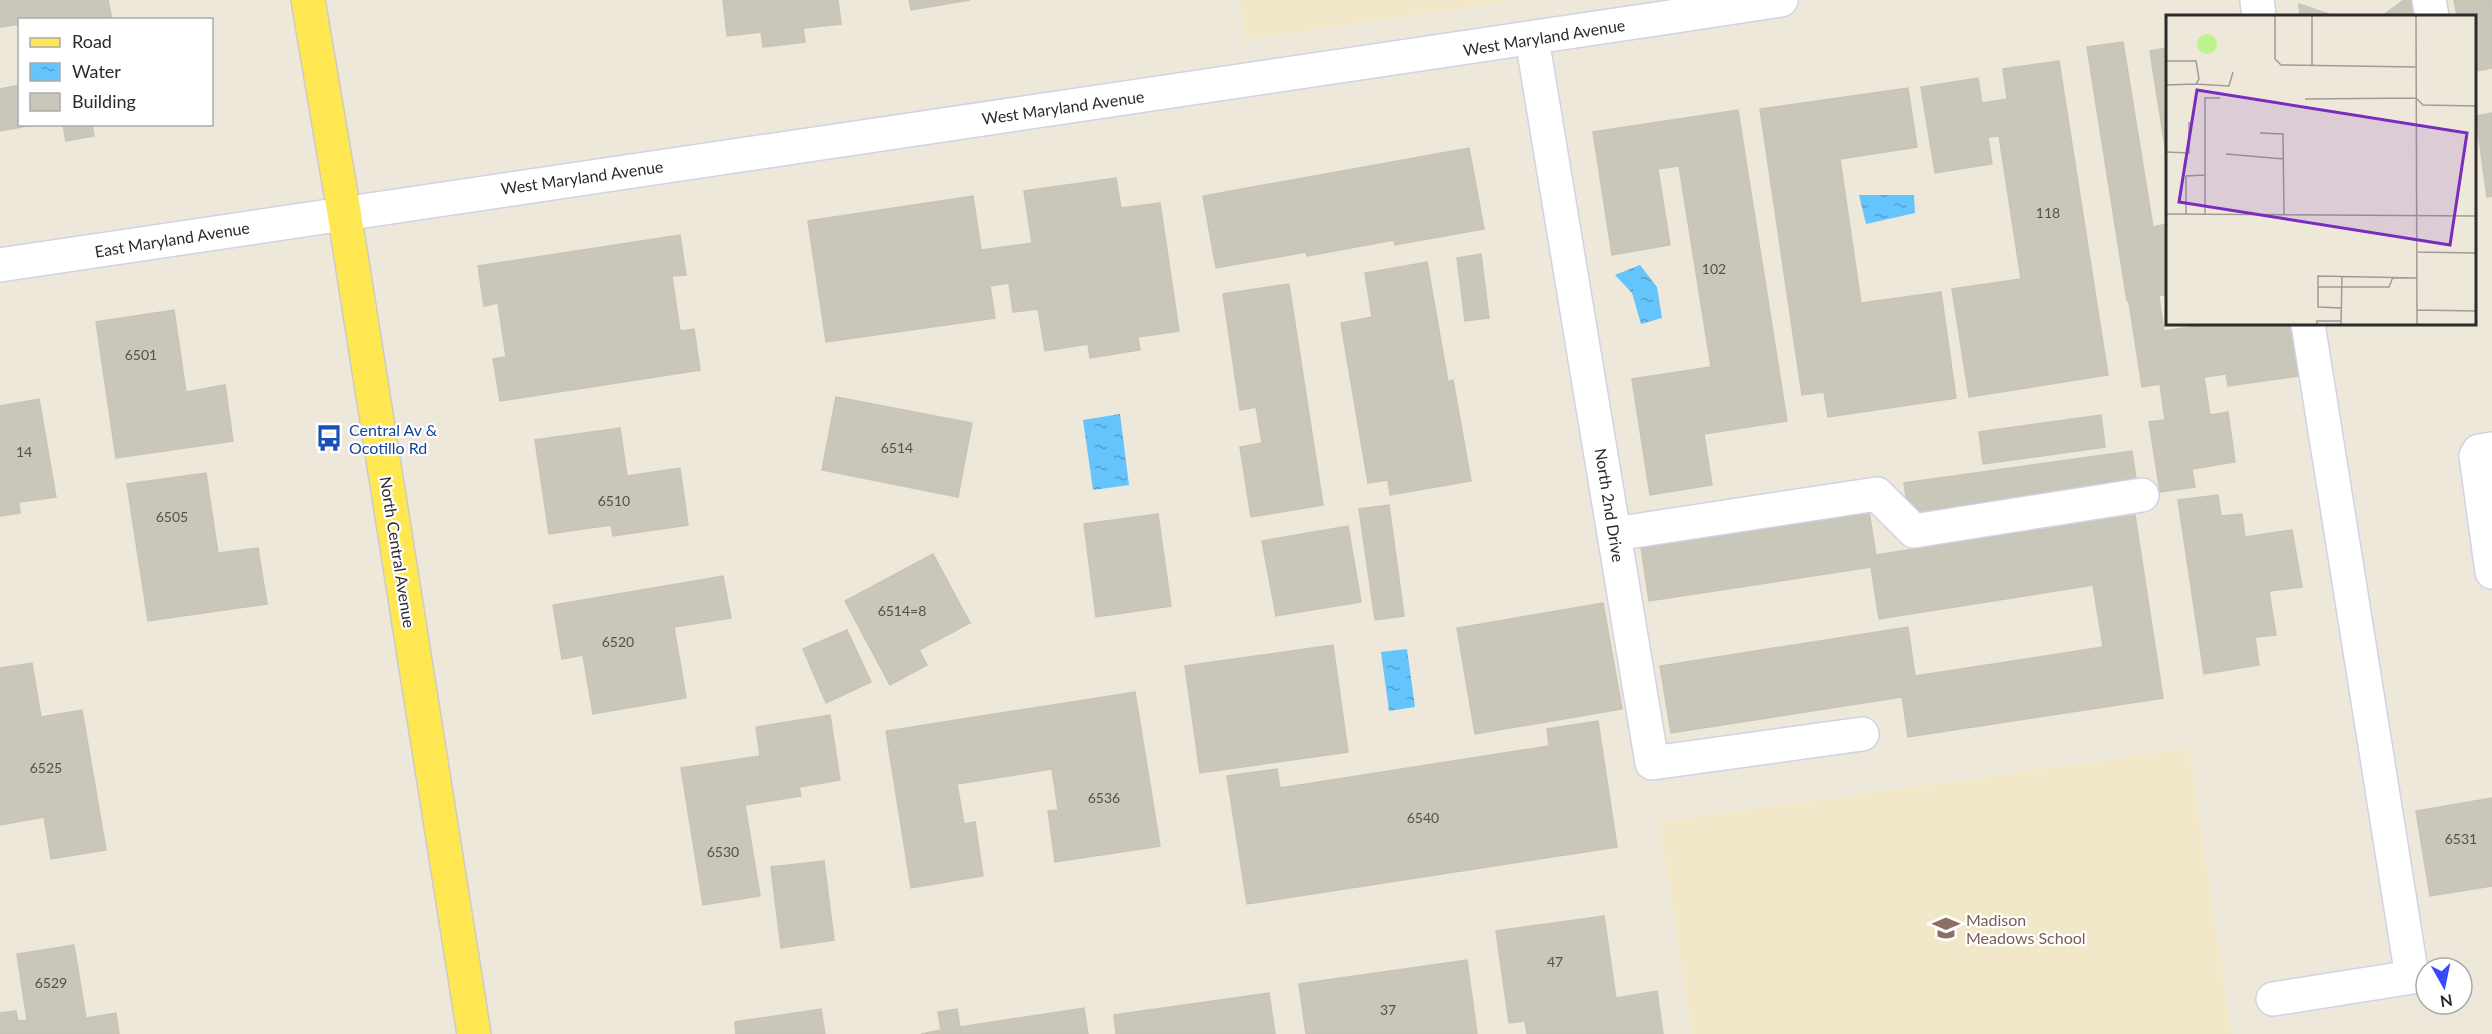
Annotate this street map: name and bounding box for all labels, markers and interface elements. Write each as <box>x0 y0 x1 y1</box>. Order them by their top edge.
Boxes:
street label: West Maryland Avenue <box>1462 15 1626 59</box>
inset map <box>2166 15 2477 326</box>
legend <box>18 18 213 126</box>
text: Road <box>72 30 112 52</box>
text: Water <box>72 60 121 82</box>
street label: West Maryland Avenue <box>981 86 1145 128</box>
text: Building <box>72 90 136 112</box>
street label: West Maryland Avenue <box>500 156 664 198</box>
house number: 118 <box>2036 204 2060 221</box>
street label: East Maryland Avenue <box>93 217 251 261</box>
house number: 102 <box>1702 260 1726 277</box>
house number: 6501 <box>125 346 157 363</box>
place label: Central Av & Ocotillo Rd <box>349 420 438 457</box>
bus stop icon: Central Av & Ocotillo Rd <box>314 423 344 453</box>
house number: 6514 <box>881 439 913 456</box>
house number: 14 <box>16 443 32 460</box>
street label: North 2nd Drive <box>1592 447 1628 563</box>
street label: North Central Avenue <box>377 475 419 629</box>
house number: 6510 <box>598 492 630 509</box>
house number: 6505 <box>156 508 188 525</box>
house number: 6514=8 <box>878 602 926 619</box>
house number: 6520 <box>602 633 634 650</box>
house number: 6525 <box>30 759 62 776</box>
house number: 6536 <box>1088 789 1120 806</box>
house number: 6540 <box>1407 809 1439 826</box>
house number: 6531 <box>2445 830 2477 847</box>
house number: 6530 <box>707 843 739 860</box>
place label: Madison Meadows School <box>1966 910 2086 947</box>
school or university icon: Madison Meadows School <box>1931 913 1961 943</box>
house number: 47 <box>1547 953 1563 970</box>
north arrow <box>2414 956 2474 1016</box>
house number: 6529 <box>35 974 67 991</box>
text: N <box>2439 991 2454 1012</box>
house number: 37 <box>1380 1001 1396 1018</box>

